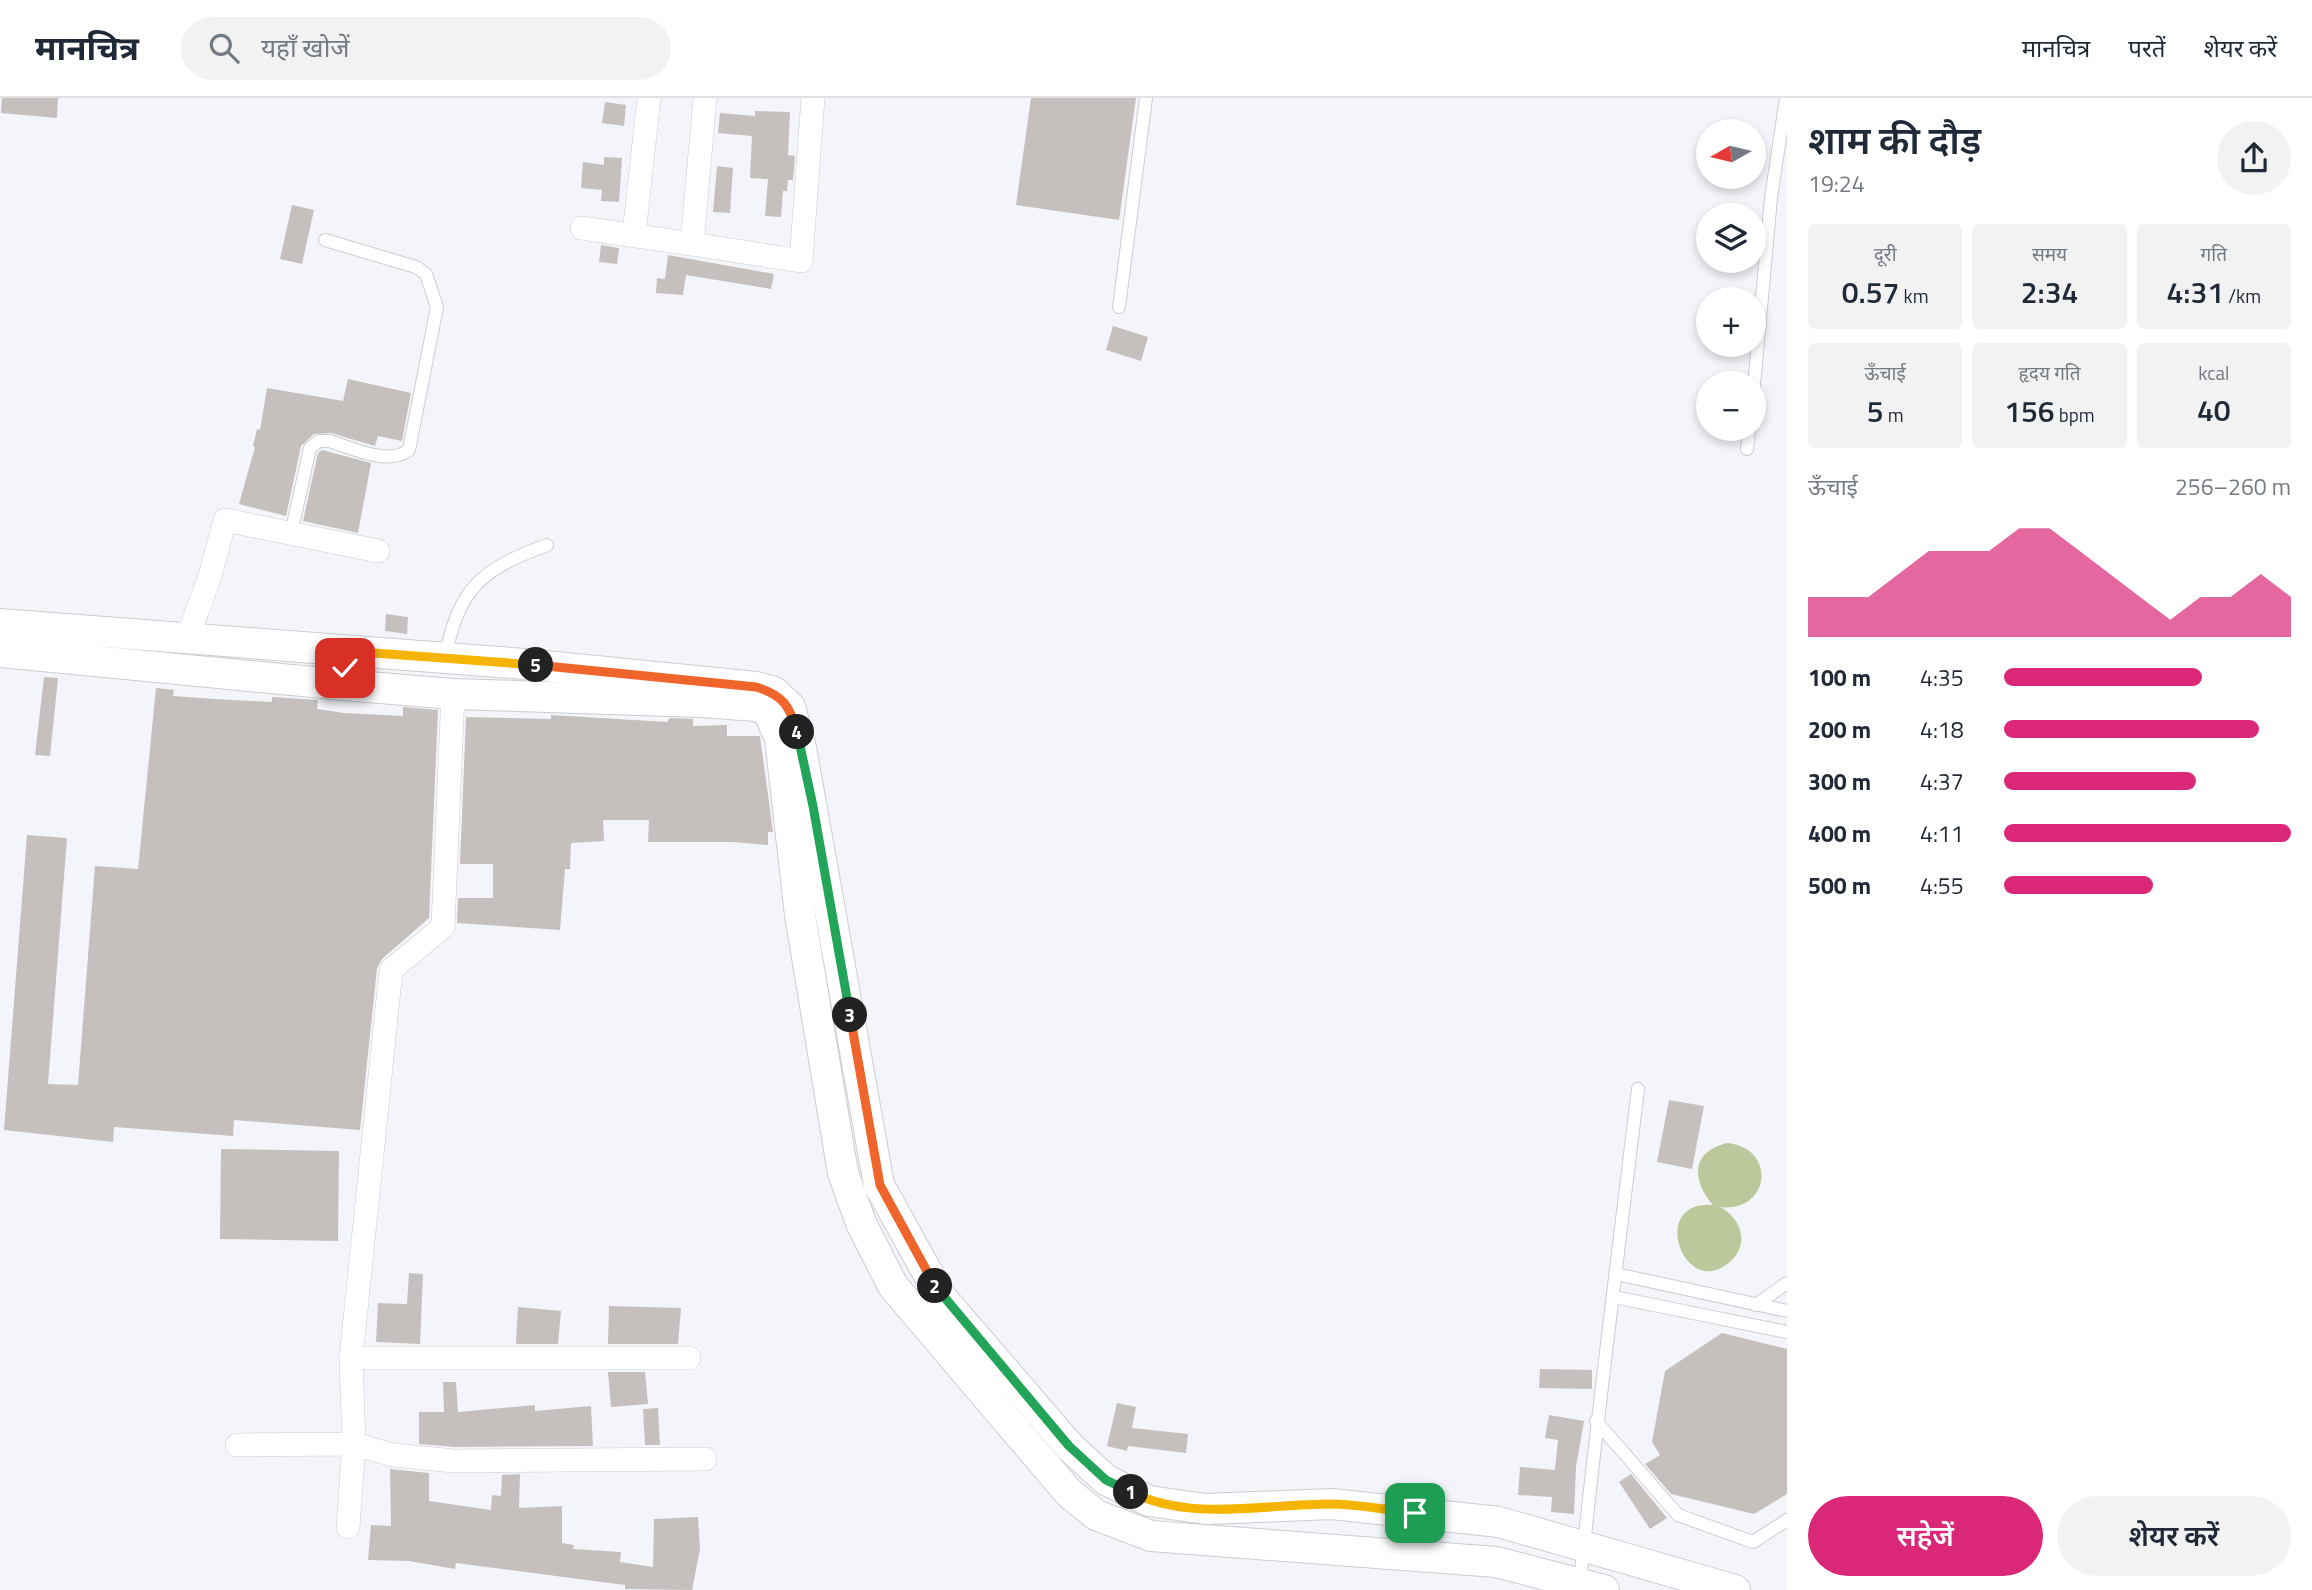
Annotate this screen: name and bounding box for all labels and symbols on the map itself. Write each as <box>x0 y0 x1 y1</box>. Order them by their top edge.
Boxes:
north arrow <box>1696 119 1766 189</box>
pin <box>315 638 375 698</box>
pin: 5 <box>518 648 554 682</box>
pin: 4 <box>780 714 814 750</box>
pin: 3 <box>832 998 868 1032</box>
pin: 2 <box>918 1268 953 1304</box>
pin: 1 <box>1114 1474 1148 1510</box>
pin <box>1385 1483 1445 1543</box>

